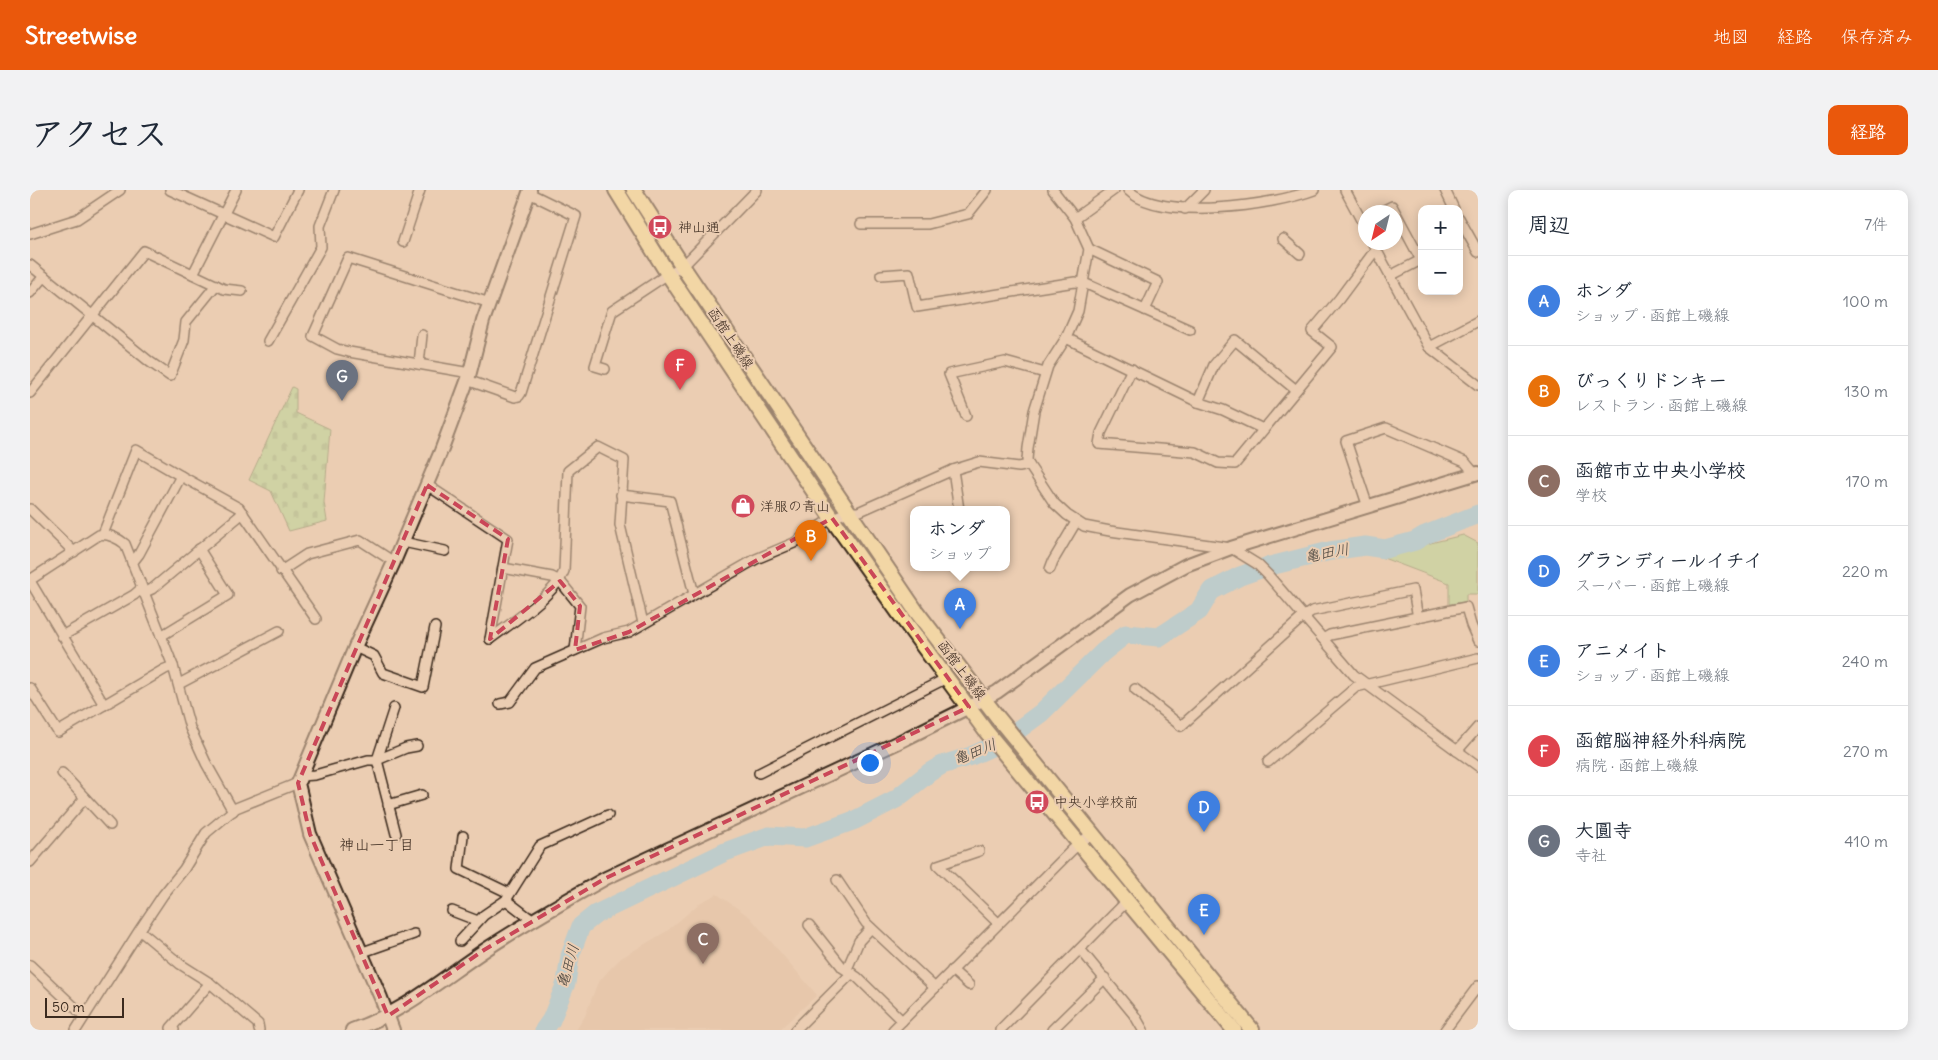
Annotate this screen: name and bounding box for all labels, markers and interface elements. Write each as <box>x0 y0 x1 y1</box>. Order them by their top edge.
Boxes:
text: Streetwise <box>25 20 137 50</box>
text: 地図 <box>1713 25 1749 48</box>
text: 経路 <box>1777 25 1813 48</box>
text: 保存済み <box>1841 25 1913 48</box>
button: 経路 <box>1828 105 1908 155</box>
text: アクセス <box>30 111 168 155</box>
north arrow <box>1358 205 1403 250</box>
map controls <box>1418 205 1463 295</box>
button: + <box>1418 205 1463 250</box>
text: 周辺 <box>1528 211 1570 238</box>
bus stop icon: 神山通 <box>647 214 673 240</box>
text: 7件 <box>1864 214 1888 234</box>
place label: 神山通 <box>678 218 720 236</box>
button: − <box>1418 250 1463 295</box>
text: ホンダ <box>1575 278 1632 302</box>
text: A <box>1539 291 1549 311</box>
text: 100 m <box>1843 291 1888 311</box>
street label: 函館上磯線 <box>704 304 758 372</box>
text: ショップ · 函館上磯線 <box>1575 305 1730 325</box>
pin: F <box>664 349 696 390</box>
pin: G <box>326 360 358 401</box>
text: びっくりドンキー <box>1575 368 1727 392</box>
text: B <box>1539 381 1549 401</box>
text: 130 m <box>1844 381 1888 401</box>
text: レストラン · 函館上磯線 <box>1575 395 1747 415</box>
text: 函館市立中央小学校 <box>1575 458 1746 482</box>
text: C <box>1539 471 1549 491</box>
text: 170 m <box>1845 471 1888 491</box>
text: 学校 <box>1575 485 1607 505</box>
shop icon: 洋服の青山 <box>730 493 756 519</box>
place label: 洋服の青山 <box>760 497 830 515</box>
popup <box>910 506 1010 571</box>
text: ホンダ <box>928 516 985 540</box>
pin: B <box>795 520 827 561</box>
water label: 亀田川 <box>1303 539 1351 566</box>
text: ショップ <box>928 543 992 563</box>
text: グランディールイチイ <box>1575 548 1763 572</box>
text: D <box>1538 561 1550 581</box>
text: 220 m <box>1842 561 1888 581</box>
text: スーパー · 函館上磯線 <box>1575 575 1730 595</box>
pin: A <box>944 588 976 629</box>
street label: 函館上磯線 <box>934 637 990 703</box>
text: アニメイト <box>1575 638 1670 662</box>
text: E <box>1539 651 1549 671</box>
text: 240 m <box>1842 651 1888 671</box>
text: ショップ · 函館上磯線 <box>1575 665 1730 685</box>
text: 函館脳神経外科病院 <box>1575 728 1746 752</box>
water label: 亀田川 <box>950 734 999 769</box>
text: F <box>1539 741 1549 761</box>
text: 270 m <box>1843 741 1888 761</box>
your location <box>857 750 883 776</box>
text: 病院 · 函館上磯線 <box>1575 755 1698 775</box>
bus stop icon: 中央小学校前 <box>1024 789 1050 815</box>
pin: D <box>1188 791 1220 832</box>
place label: 中央小学校前 <box>1054 793 1138 811</box>
text: 大圓寺 <box>1575 818 1632 842</box>
text: G <box>1538 831 1550 851</box>
text: 410 m <box>1844 831 1888 851</box>
district label: 神山一丁目 <box>339 835 415 854</box>
text: 寺社 <box>1575 845 1607 865</box>
pin: E <box>1188 894 1220 935</box>
pin: C <box>687 923 719 964</box>
water label: 亀田川 <box>552 942 583 990</box>
scale bar <box>45 995 124 1018</box>
text: 50 m <box>52 998 85 1016</box>

